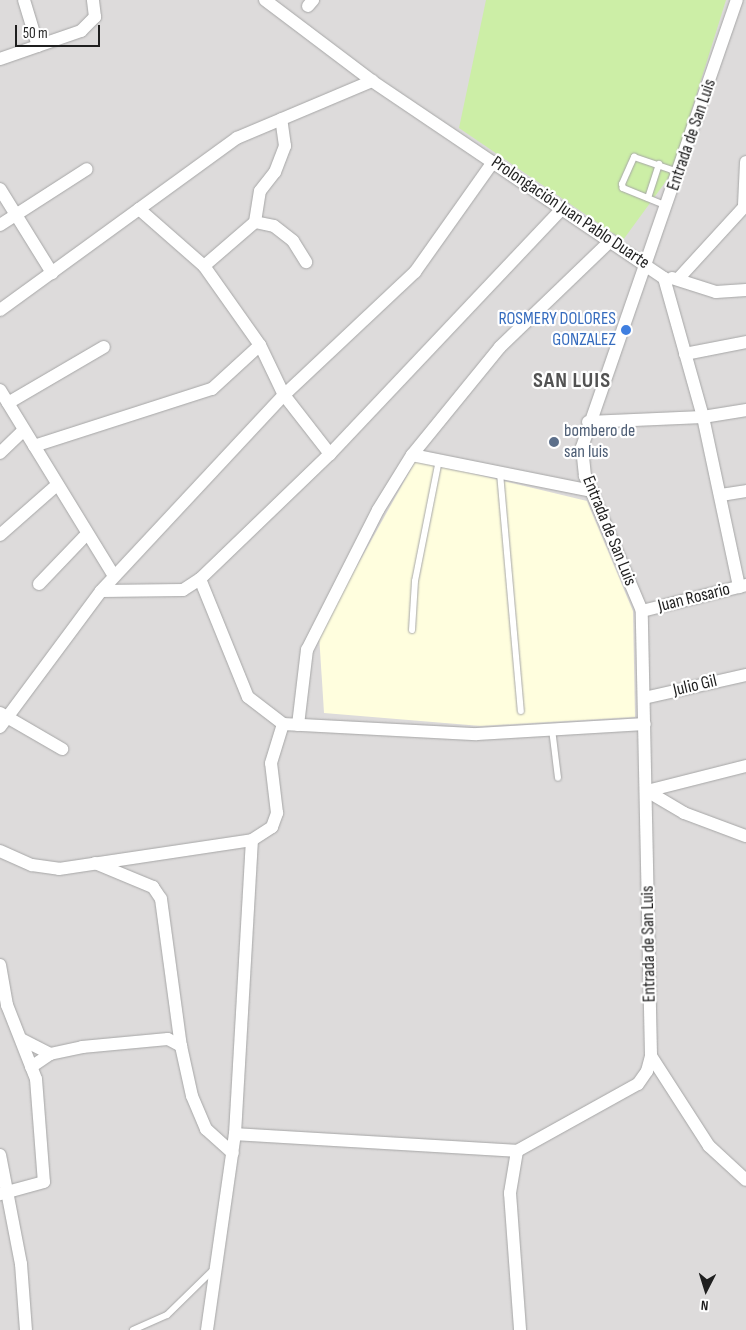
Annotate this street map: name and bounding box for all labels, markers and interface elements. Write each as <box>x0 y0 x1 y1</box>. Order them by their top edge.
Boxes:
scale bar <box>18 15 102 47</box>
text: 50 m <box>23 24 48 43</box>
street label: Entrada de San Luis <box>663 76 721 194</box>
street label: Prolongación Juan Pablo Duarte <box>487 152 653 274</box>
place label: ROSMERY DOLORES GONZALEZ <box>498 309 616 352</box>
marker: ROSMERY DOLORES GONZALEZ <box>620 324 632 336</box>
district label: SAN LUIS <box>532 368 612 394</box>
place label: bombero de san luis <box>564 421 635 464</box>
marker: bombero de san luis <box>548 436 560 448</box>
street label: Entrada de San Luis <box>577 473 641 589</box>
street label: Juan Rosario <box>656 579 732 617</box>
street label: Julio Gil <box>671 670 719 702</box>
street label: Entrada de San Luis <box>637 886 661 1002</box>
north arrow <box>681 1265 731 1315</box>
text: N <box>700 1297 709 1314</box>

